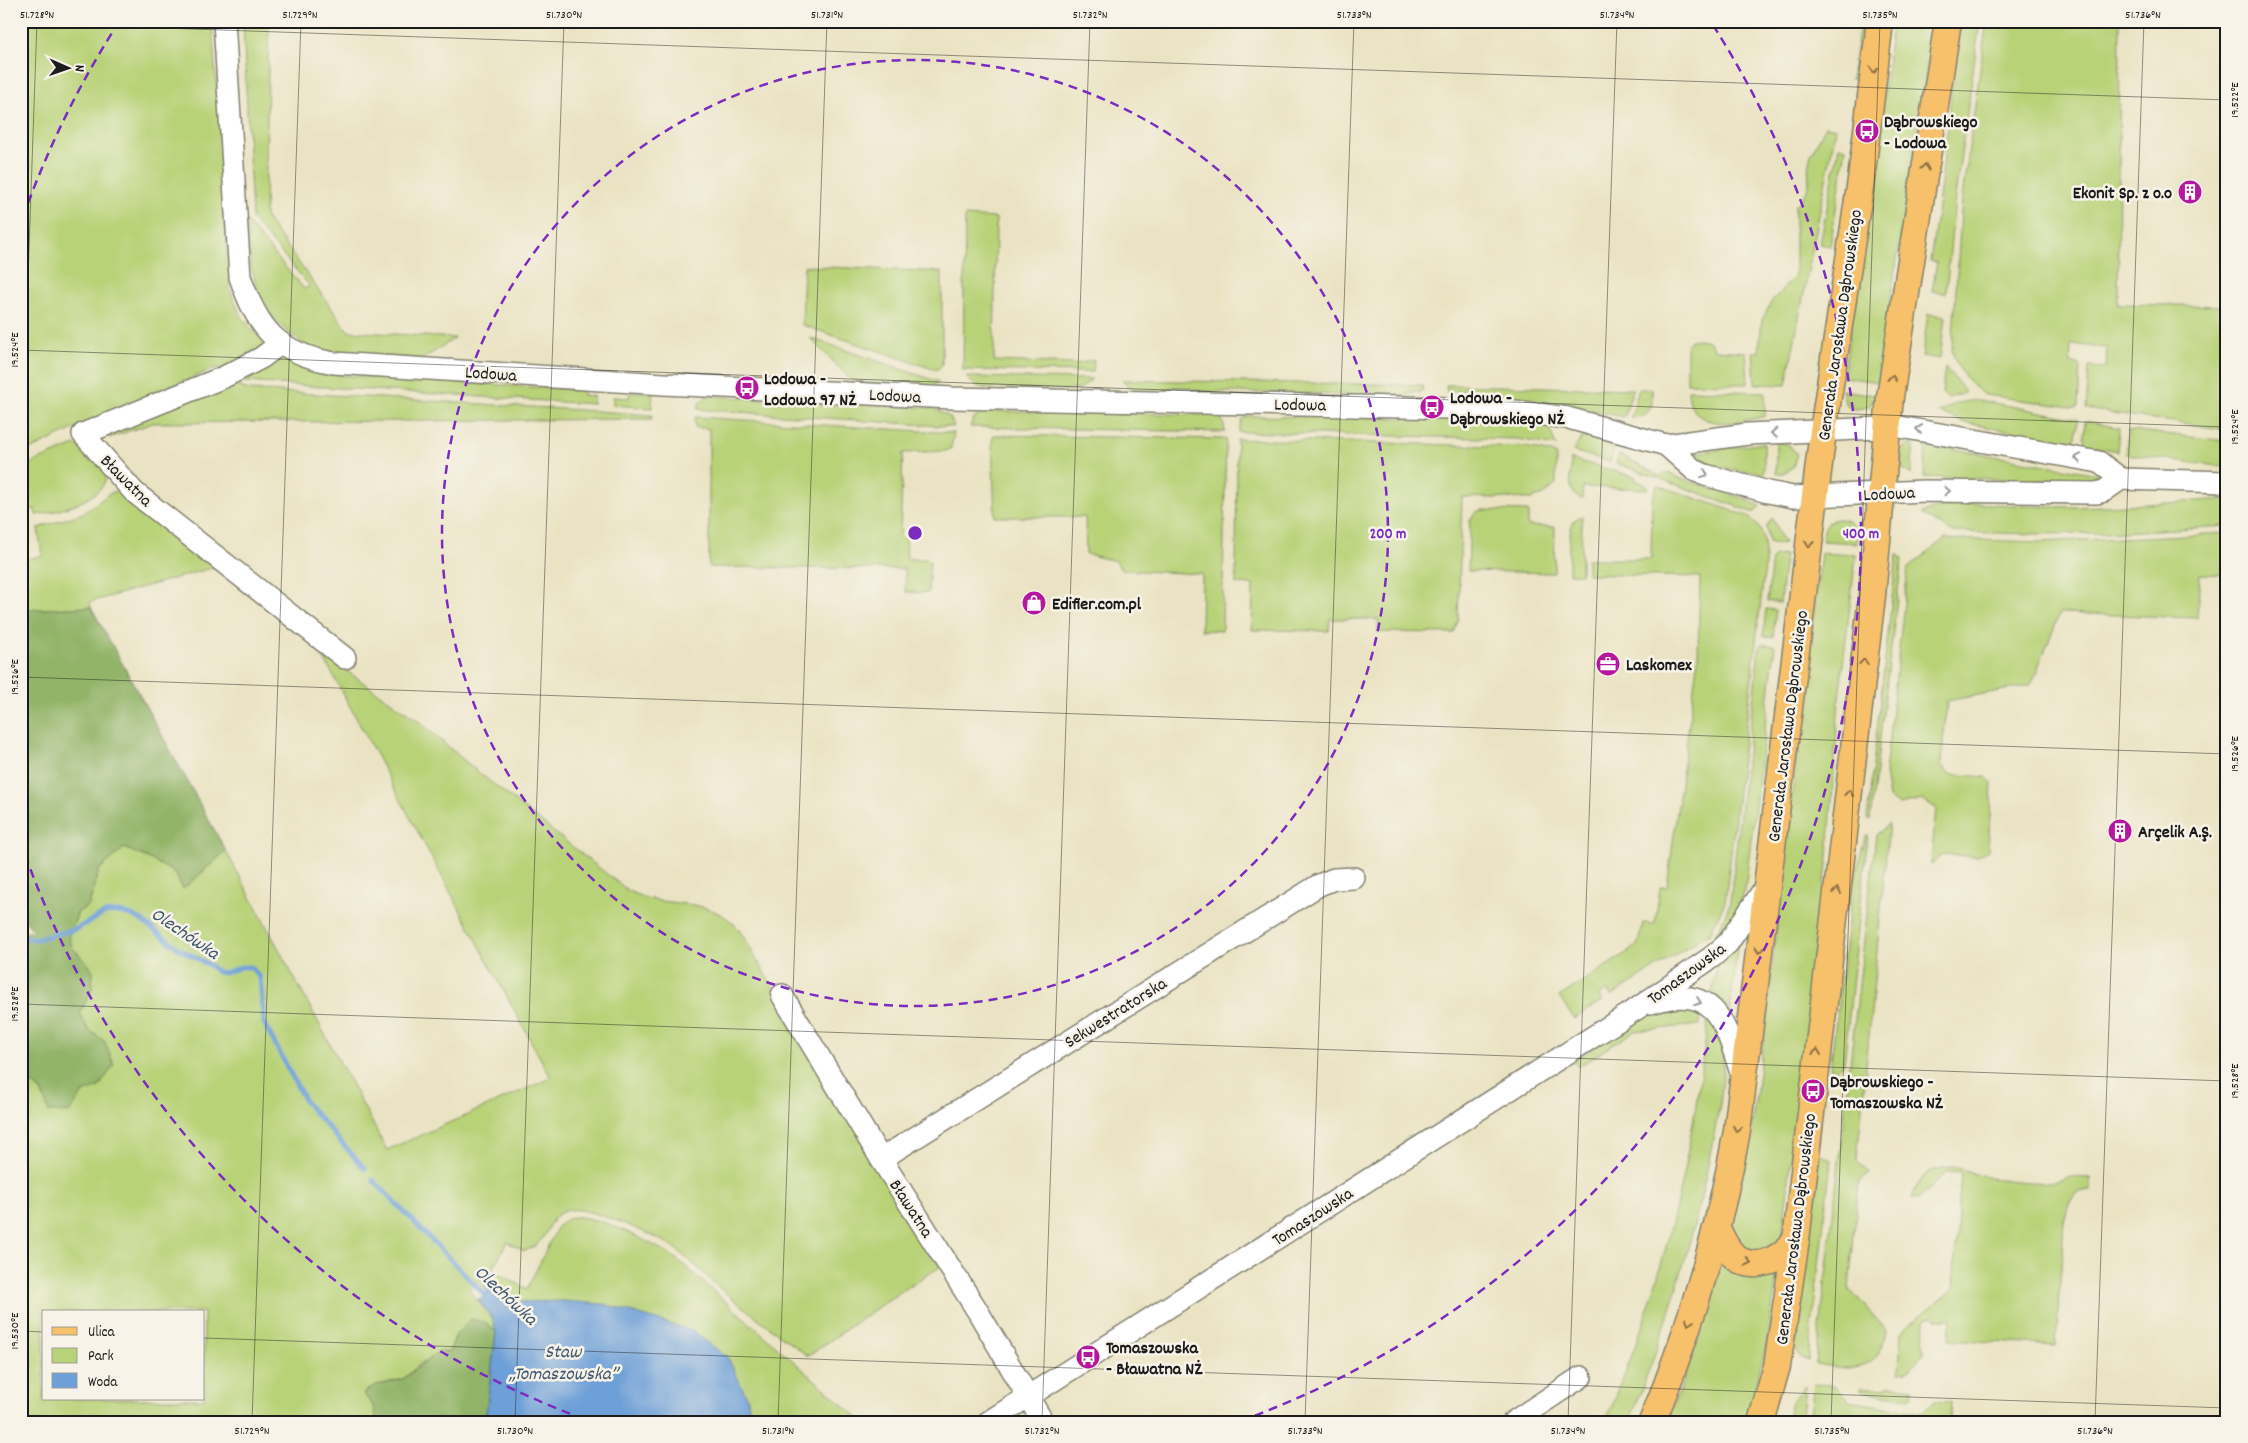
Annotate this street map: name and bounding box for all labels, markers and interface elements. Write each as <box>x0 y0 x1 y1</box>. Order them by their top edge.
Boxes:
text: 51.728°N <box>20 7 54 24</box>
text: 51.729°N <box>282 7 318 24</box>
text: 51.730°N <box>546 7 582 24</box>
text: 51.731°N <box>811 7 843 24</box>
text: 51.732°N <box>1072 7 1108 24</box>
text: 51.733°N <box>1336 7 1372 24</box>
text: 51.734°N <box>1600 7 1634 24</box>
text: 51.735°N <box>1862 7 1898 24</box>
text: 51.736°N <box>2125 7 2161 24</box>
north arrow <box>42 42 92 92</box>
text: N <box>69 65 89 72</box>
one-way arrow <box>1869 66 1880 74</box>
text: 19.522°E <box>2227 82 2244 118</box>
place label: Dąbrowskiego - Lodowa <box>1884 111 1977 157</box>
bus stop icon: Dąbrowskiego - Lodowa <box>1854 118 1880 144</box>
one-way arrow <box>1919 163 1929 172</box>
building icon: Ekonit Sp. z o.o <box>2177 179 2203 205</box>
place label: Ekonit Sp. z o.o <box>2073 182 2172 207</box>
street label: Generała Jarosława Dąbrowskiego <box>1813 208 1870 443</box>
text: 19.524°E <box>7 332 24 368</box>
street label: Lodowa <box>464 361 518 390</box>
place label: Lodowa - Lodowa 97 NŻ <box>764 368 857 414</box>
one-way arrow <box>1886 374 1897 382</box>
bus stop icon: Lodowa - Lodowa 97 NŻ <box>734 375 760 401</box>
street label: Lodowa <box>868 384 922 411</box>
place label: Lodowa - Dąbrowskiego NŻ <box>1450 387 1565 433</box>
street label: Lodowa <box>1274 394 1327 419</box>
bus stop icon: Lodowa - Dąbrowskiego NŻ <box>1419 394 1445 420</box>
text: 19.524°E <box>2227 409 2244 445</box>
one-way arrow <box>1914 424 1922 435</box>
one-way arrow <box>1770 427 1778 438</box>
street label: Bławatna <box>93 450 157 514</box>
one-way arrow <box>2074 454 2083 464</box>
one-way arrow <box>1700 468 1709 479</box>
street label: Lodowa <box>1863 482 1916 509</box>
one-way arrow <box>1944 486 1952 496</box>
centre of rings <box>906 524 924 542</box>
text: 200 m <box>1370 524 1406 546</box>
text: 400 m <box>1843 524 1879 546</box>
one-way arrow <box>1804 541 1815 549</box>
shop icon: Edifier.com.pl <box>1021 590 1047 616</box>
place label: Edifier.com.pl <box>1052 593 1142 618</box>
street label: Generała Jarosława Dąbrowskiego <box>1763 609 1816 844</box>
office icon: Laskomex <box>1595 651 1621 677</box>
place label: Laskomex <box>1626 654 1692 679</box>
text: 19.526°E <box>7 658 24 695</box>
one-way arrow <box>1858 658 1869 666</box>
text: 19.526°E <box>2227 735 2244 772</box>
one-way arrow <box>1843 789 1854 797</box>
building icon: Arçelik A.Ş. <box>2107 818 2133 844</box>
place label: Arçelik A.Ş. <box>2138 821 2212 846</box>
one-way arrow <box>1831 887 1842 895</box>
water label: Olechówka <box>144 902 225 968</box>
street label: Tomaszowska <box>1643 938 1732 1012</box>
one-way arrow <box>1754 946 1765 954</box>
street label: Sekwestratorska <box>1060 972 1173 1056</box>
text: 19.528°E <box>7 986 24 1022</box>
one-way arrow <box>1693 996 1702 1006</box>
one-way arrow <box>1811 1048 1822 1056</box>
text: 19.528°E <box>2227 1063 2244 1099</box>
place label: Dąbrowskiego - Tomaszowska NŻ <box>1830 1071 1944 1117</box>
bus stop icon: Dąbrowskiego - Tomaszowska NŻ <box>1800 1078 1826 1104</box>
street label: Generała Jarosława Dąbrowskiego <box>1771 1112 1824 1347</box>
one-way arrow <box>1732 1125 1742 1134</box>
street label: Bławatna <box>882 1175 938 1244</box>
street label: Tomaszowska <box>1268 1182 1359 1254</box>
one-way arrow <box>1744 1256 1752 1267</box>
water label: Olechówka <box>467 1260 543 1334</box>
legend <box>42 1310 205 1400</box>
text: 19.530°E <box>7 1312 24 1349</box>
one-way arrow <box>1685 1318 1695 1326</box>
text: Ulica <box>88 1322 116 1344</box>
place label: Tomaszowska - Bławatna NŻ <box>1106 1337 1203 1383</box>
water label: Staw „Tomaszowska” <box>508 1340 621 1389</box>
bus stop icon: Tomaszowska - Bławatna NŻ <box>1075 1344 1101 1370</box>
text: Park <box>88 1346 114 1368</box>
text: Woda <box>88 1372 118 1394</box>
text: 51.729°N <box>234 1423 270 1440</box>
text: 51.730°N <box>497 1423 533 1440</box>
text: 51.731°N <box>762 1423 794 1440</box>
text: 51.732°N <box>1024 1423 1060 1440</box>
text: 51.733°N <box>1287 1423 1323 1440</box>
text: 51.734°N <box>1551 1423 1585 1440</box>
text: 51.735°N <box>1814 1423 1850 1440</box>
text: 51.736°N <box>2077 1423 2113 1440</box>

